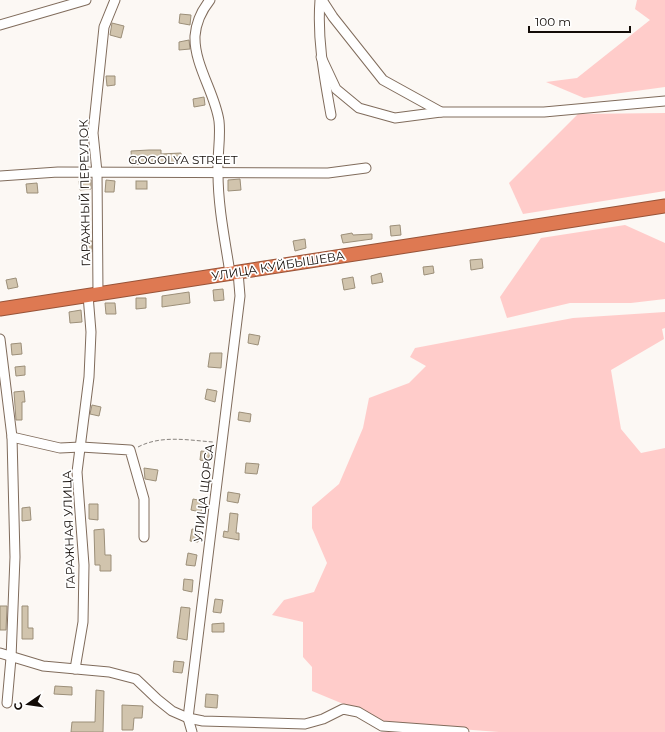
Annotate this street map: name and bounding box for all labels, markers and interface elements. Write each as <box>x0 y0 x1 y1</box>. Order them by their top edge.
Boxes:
scale bar <box>529 8 630 34</box>
text: 100 m <box>535 14 571 29</box>
street label: ГАРАЖНЫЙ ПЕРЕУЛОК <box>76 119 93 267</box>
street label: GOGOLYA STREET <box>128 152 238 167</box>
street label: УЛИЦА КУЙБЫШЕВА <box>210 248 346 283</box>
street label: УЛИЦА ЩОРСА <box>190 443 217 543</box>
street label: ГАРАЖНАЯ УЛИЦА <box>59 470 78 590</box>
north arrow <box>8 684 48 724</box>
text: С <box>11 701 26 712</box>

